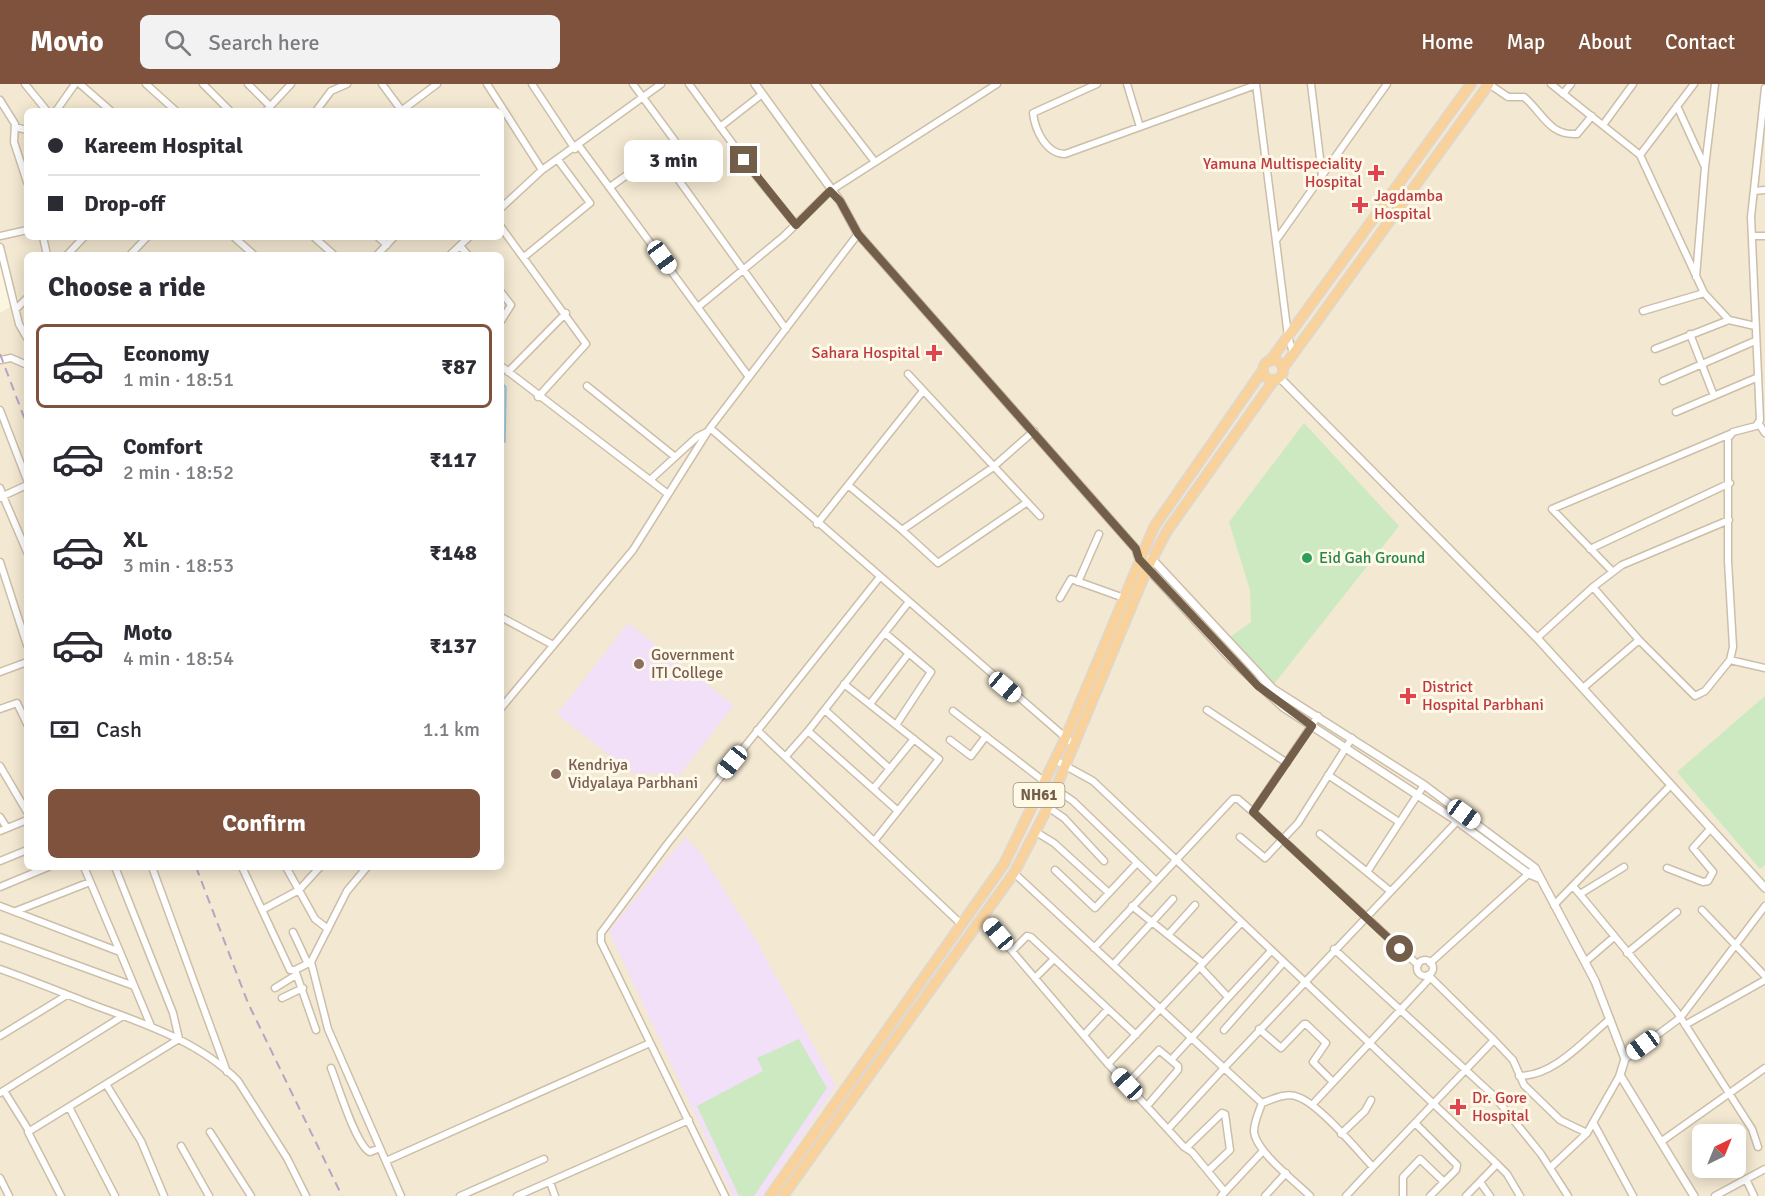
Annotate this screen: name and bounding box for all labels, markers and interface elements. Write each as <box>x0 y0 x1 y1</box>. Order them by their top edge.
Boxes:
search box <box>140 15 560 69</box>
text: Movio <box>30 25 104 59</box>
icon: search <box>161 26 194 59</box>
text: Search here <box>209 29 320 56</box>
text: Home <box>1421 29 1474 55</box>
text: Map <box>1507 29 1545 55</box>
text: About <box>1578 29 1632 55</box>
text: Contact <box>1665 29 1735 55</box>
text: Kareem Hospital <box>84 132 243 159</box>
callout: 3 min <box>624 139 723 181</box>
route end <box>730 146 757 173</box>
text: 3 min <box>649 148 698 173</box>
place label: Yamuna Multispeciality Hospital <box>1203 154 1363 192</box>
marker: Yamuna Multispeciality Hospital <box>1367 164 1385 182</box>
place label: Jagdamba Hospital <box>1374 186 1443 224</box>
text: Drop-off <box>84 190 165 217</box>
marker: Jagdamba Hospital <box>1351 196 1369 214</box>
car <box>644 237 680 277</box>
text: Choose a ride <box>48 271 206 304</box>
icon: car <box>51 339 105 393</box>
text: Economy <box>123 340 209 367</box>
place label: Sahara Hospital <box>812 343 920 363</box>
marker: Sahara Hospital <box>925 344 943 362</box>
text: ₹87 <box>441 353 477 380</box>
text: 1 min · 18:51 <box>123 367 234 392</box>
icon: car <box>51 432 105 486</box>
text: Comfort <box>123 433 203 460</box>
text: ₹117 <box>429 446 477 473</box>
text: 2 min · 18:52 <box>123 460 234 485</box>
icon: car <box>51 525 105 579</box>
text: XL <box>123 526 148 553</box>
text: ₹148 <box>429 539 477 566</box>
place label: Eid Gah Ground <box>1319 548 1425 568</box>
marker: Eid Gah Ground <box>1300 551 1314 565</box>
text: 3 min · 18:53 <box>123 553 234 578</box>
icon: car <box>51 618 105 672</box>
text: Moto <box>123 619 172 646</box>
text: ₹137 <box>429 632 477 659</box>
place label: Government ITI College <box>651 645 735 683</box>
text: 4 min · 18:54 <box>123 646 234 671</box>
marker: Government ITI College <box>632 657 646 671</box>
car <box>985 669 1025 705</box>
place label: District Hospital Parbhani <box>1422 677 1544 715</box>
marker: District Hospital Parbhani <box>1399 687 1417 705</box>
icon: cash <box>48 713 81 746</box>
text: Cash <box>96 716 142 743</box>
text: 1.1 km <box>423 717 480 742</box>
car <box>714 742 750 782</box>
place label: Kendriya Vidyalaya Parbhani <box>568 755 698 793</box>
marker: Kendriya Vidyalaya Parbhani <box>549 767 563 781</box>
road number: NH61 <box>1014 783 1064 807</box>
button: Confirm <box>48 789 480 858</box>
car <box>1444 796 1484 832</box>
car <box>980 914 1016 954</box>
route start <box>1386 935 1413 962</box>
car <box>1623 1027 1663 1063</box>
car <box>1108 1065 1146 1103</box>
place label: Dr. Gore Hospital <box>1472 1088 1530 1126</box>
marker: Dr. Gore Hospital <box>1449 1098 1467 1116</box>
north arrow <box>1692 1124 1746 1178</box>
map controls <box>1692 1124 1746 1178</box>

